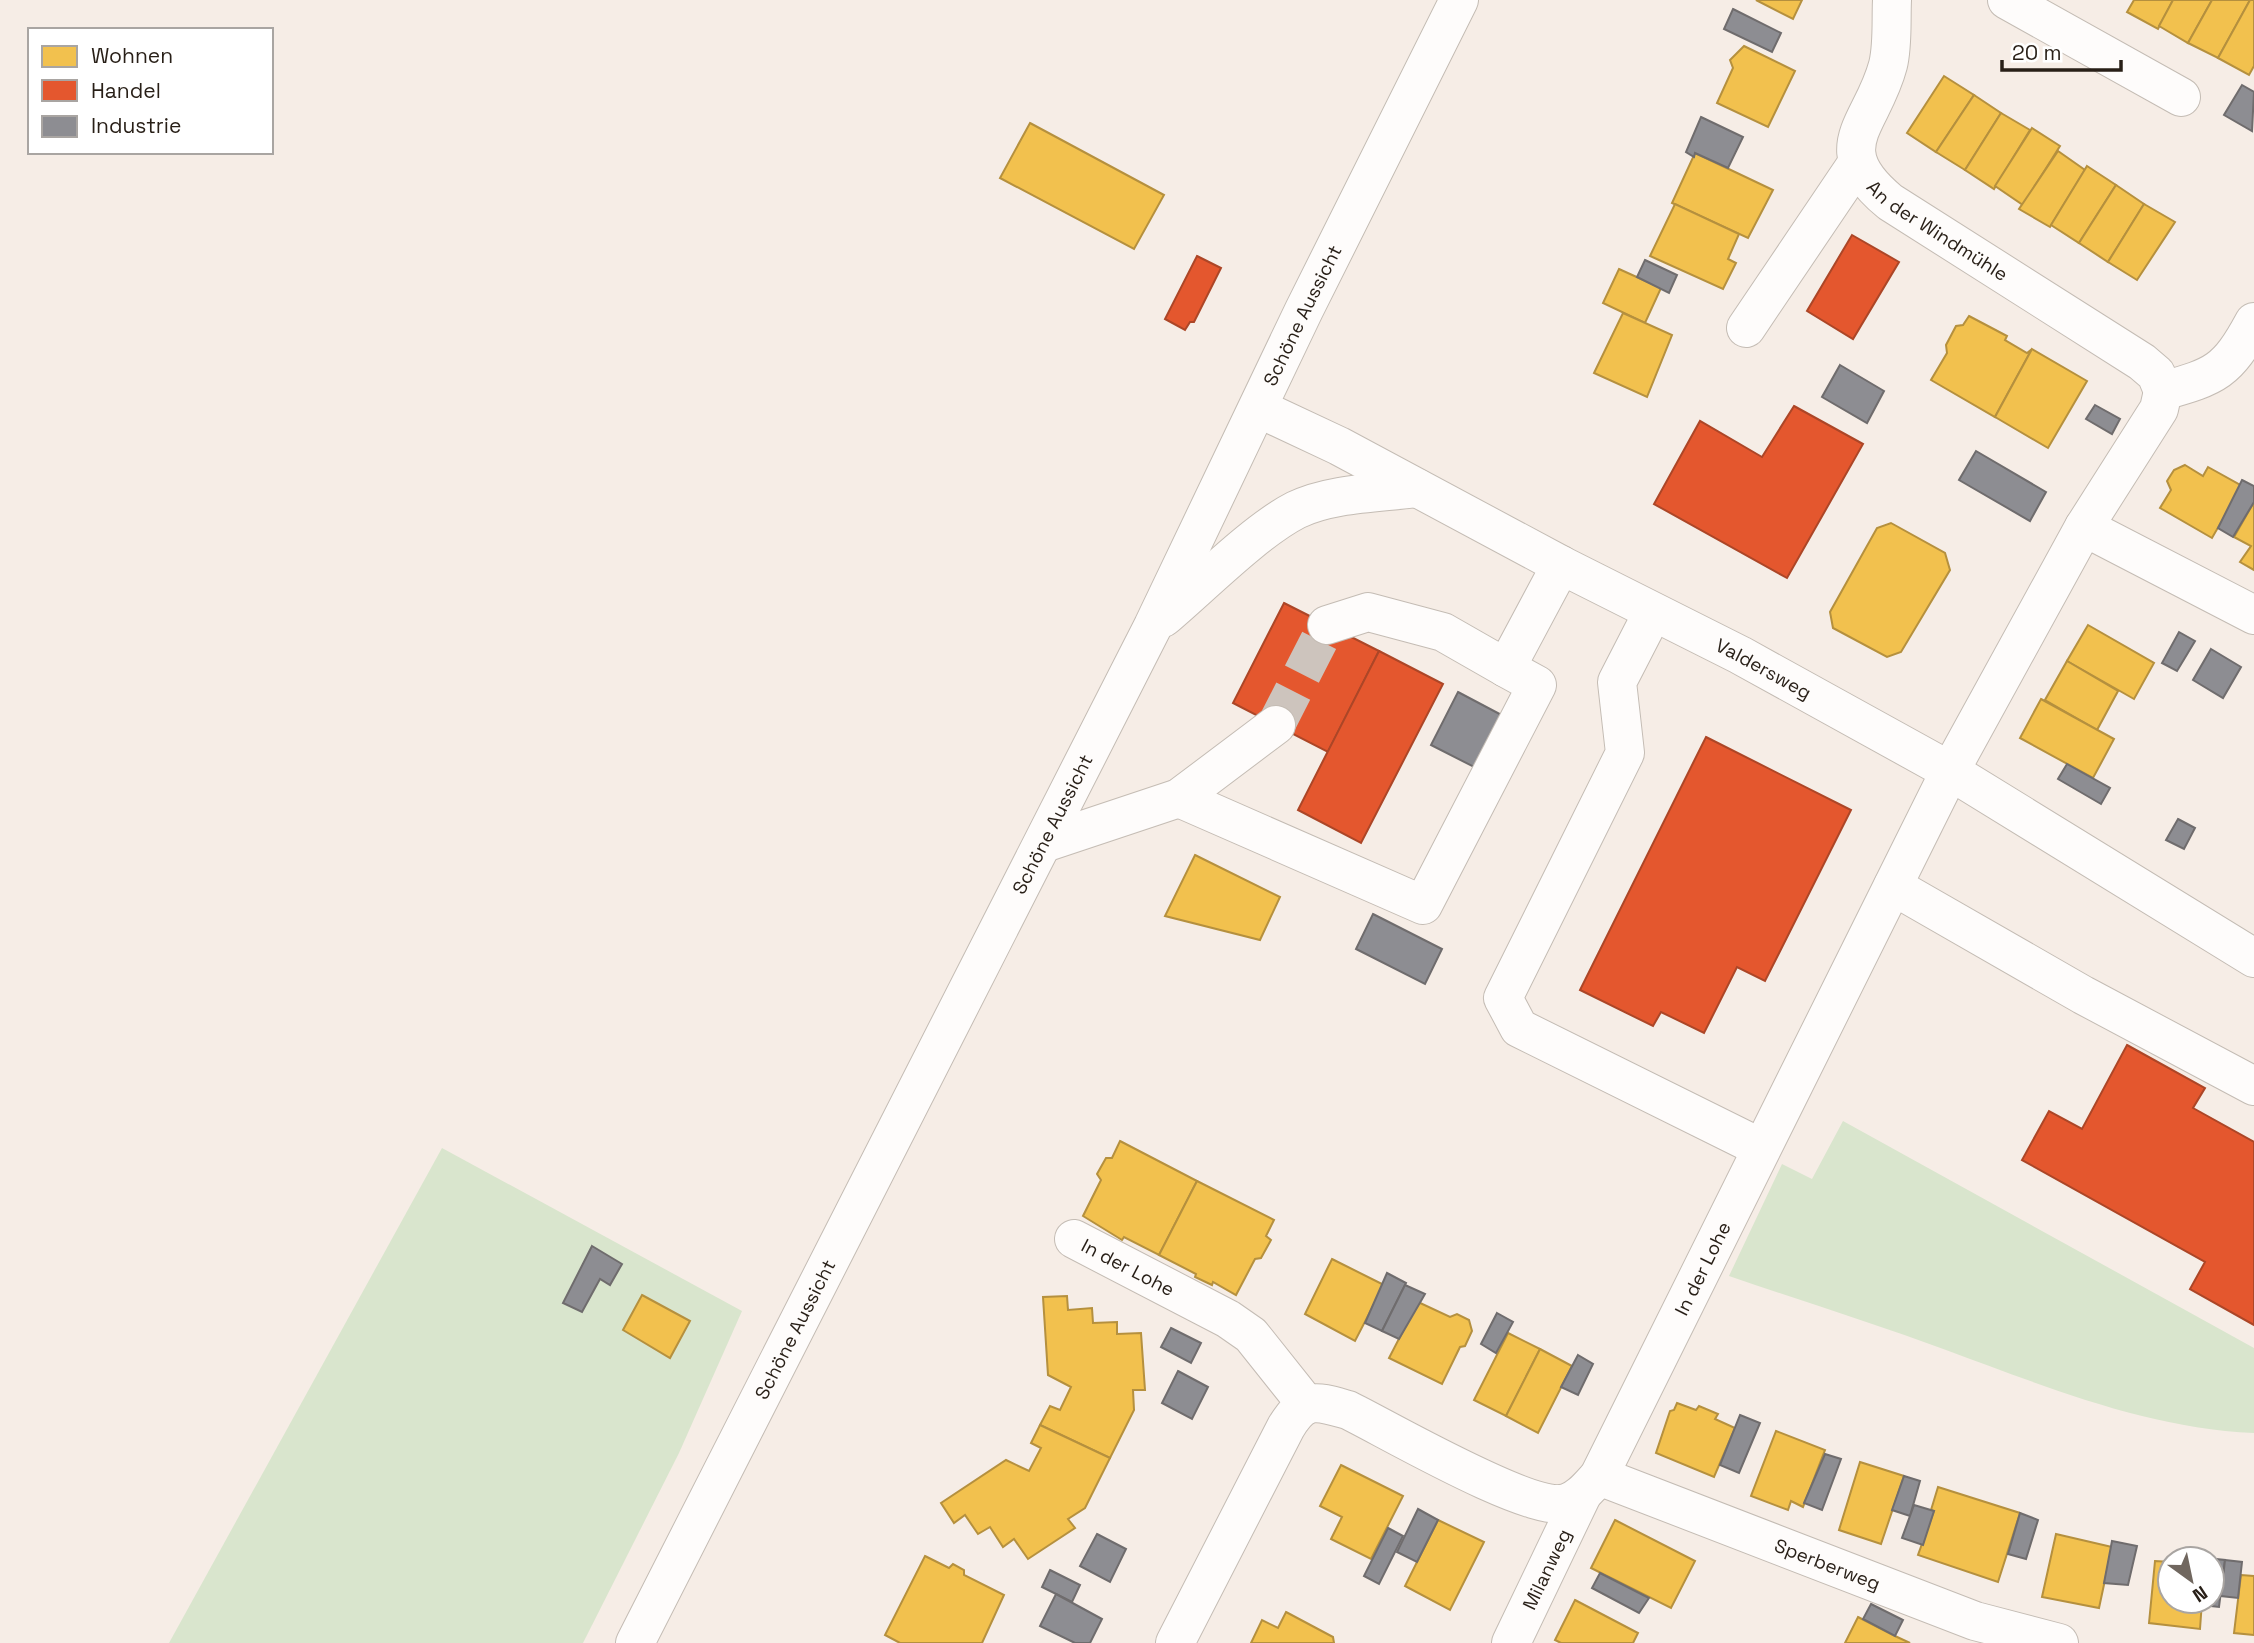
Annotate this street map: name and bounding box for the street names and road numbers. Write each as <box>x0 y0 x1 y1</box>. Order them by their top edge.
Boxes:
street label: An der Windmühle <box>1861 175 2013 287</box>
street label: Schöne Aussicht <box>1258 241 1348 390</box>
street label: Valdersweg <box>1711 633 1816 705</box>
street label: Schöne Aussicht <box>1006 750 1099 899</box>
street label: In der Lohe <box>1669 1217 1737 1320</box>
street label: In der Lohe <box>1077 1233 1179 1302</box>
street label: Schöne Aussicht <box>749 1255 841 1404</box>
street label: Milanweg <box>1517 1525 1577 1614</box>
street label: Sperberweg <box>1771 1533 1884 1596</box>

